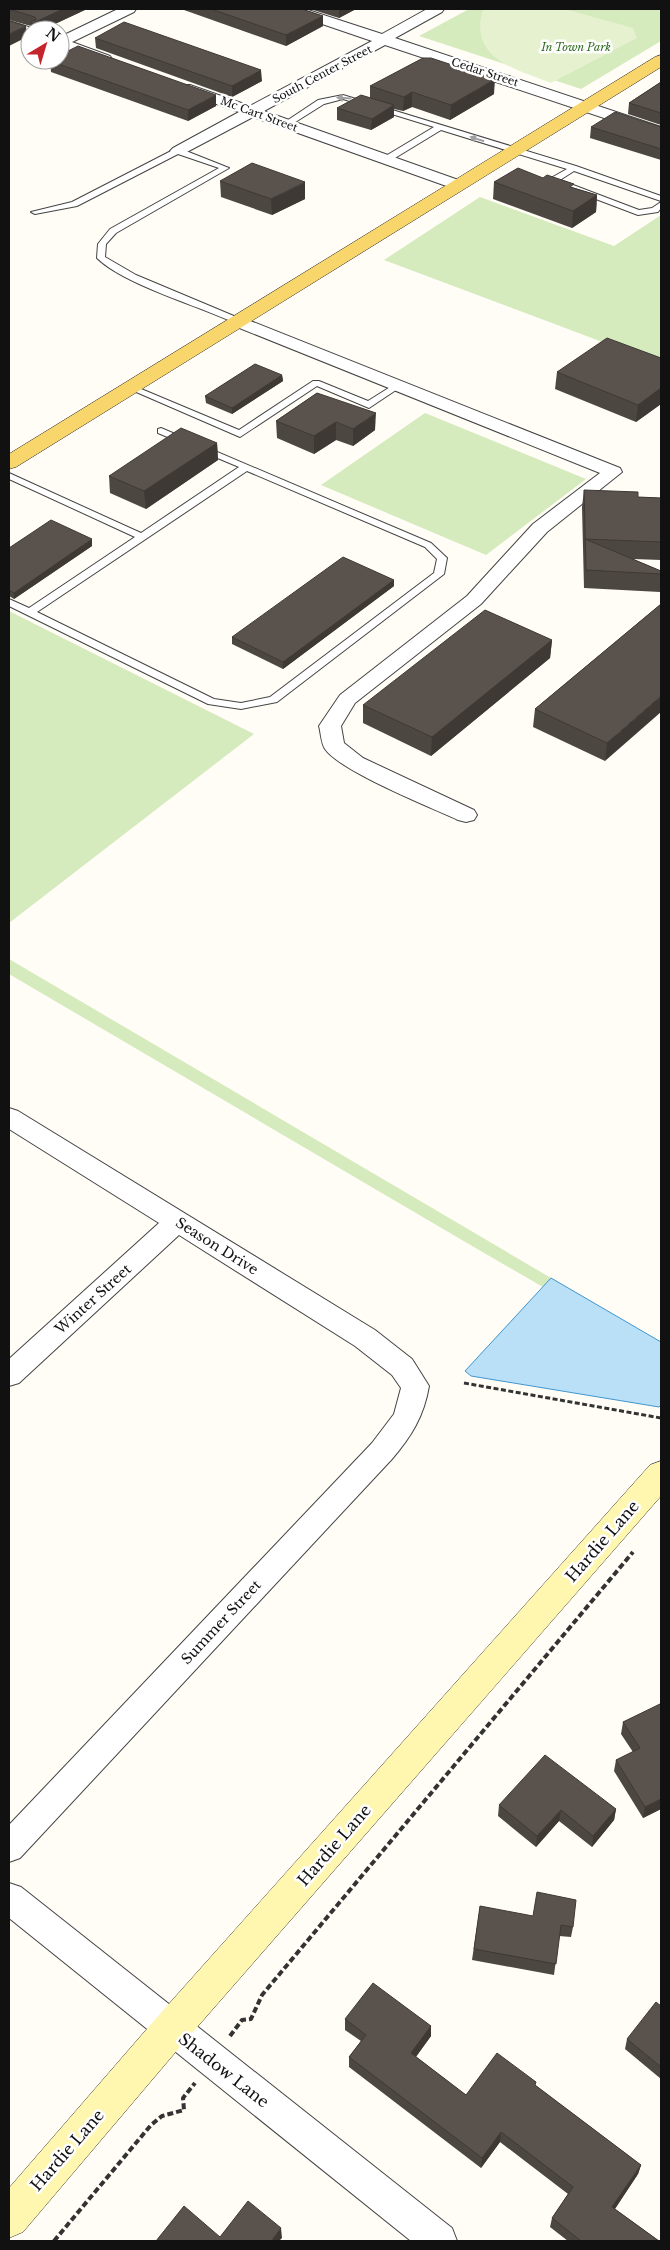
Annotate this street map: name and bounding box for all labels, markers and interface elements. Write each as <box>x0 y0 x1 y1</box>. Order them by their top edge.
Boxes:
north arrow <box>20 20 70 70</box>
text: N <box>42 24 64 46</box>
park label: In Town Park <box>540 40 611 54</box>
street label: South Center Street <box>270 41 375 106</box>
street label: Cedar Street <box>450 55 521 90</box>
street label: Mc Cart Street <box>218 94 300 135</box>
one-way arrow <box>335 94 351 102</box>
one-way arrow <box>469 135 484 142</box>
street label: Season Drive <box>172 1213 262 1279</box>
street label: Winter Street <box>50 1260 135 1339</box>
street label: Hardie Lane <box>561 1496 643 1586</box>
street label: Summer Street <box>177 1576 265 1668</box>
street label: Hardie Lane <box>293 1800 375 1890</box>
street label: Shadow Lane <box>175 2028 273 2112</box>
street label: Hardie Lane <box>26 2105 108 2195</box>

